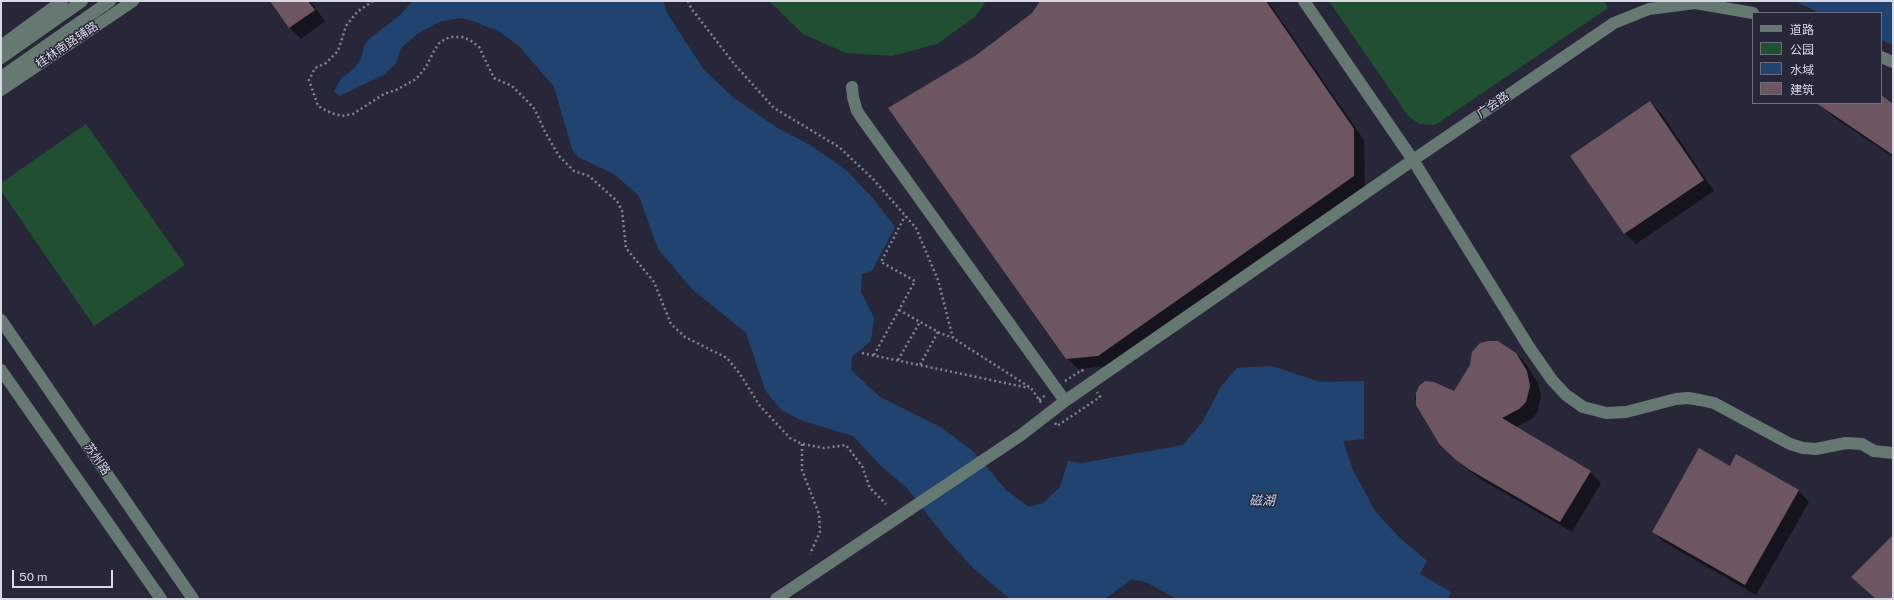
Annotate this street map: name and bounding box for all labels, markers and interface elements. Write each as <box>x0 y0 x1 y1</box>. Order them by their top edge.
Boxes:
legend <box>1752 12 1882 104</box>
street label: 桂林南路辅路 <box>33 19 101 71</box>
text: 道路 <box>1790 23 1814 37</box>
text: 公园 <box>1790 43 1814 57</box>
text: 水域 <box>1790 63 1814 77</box>
text: 建筑 <box>1790 83 1814 97</box>
street label: 广会路 <box>1474 89 1512 121</box>
street label: 苏州路 <box>81 440 113 478</box>
water label: 磁湖 <box>1249 493 1275 509</box>
scale bar <box>14 562 115 588</box>
text: 50 m <box>19 570 47 584</box>

